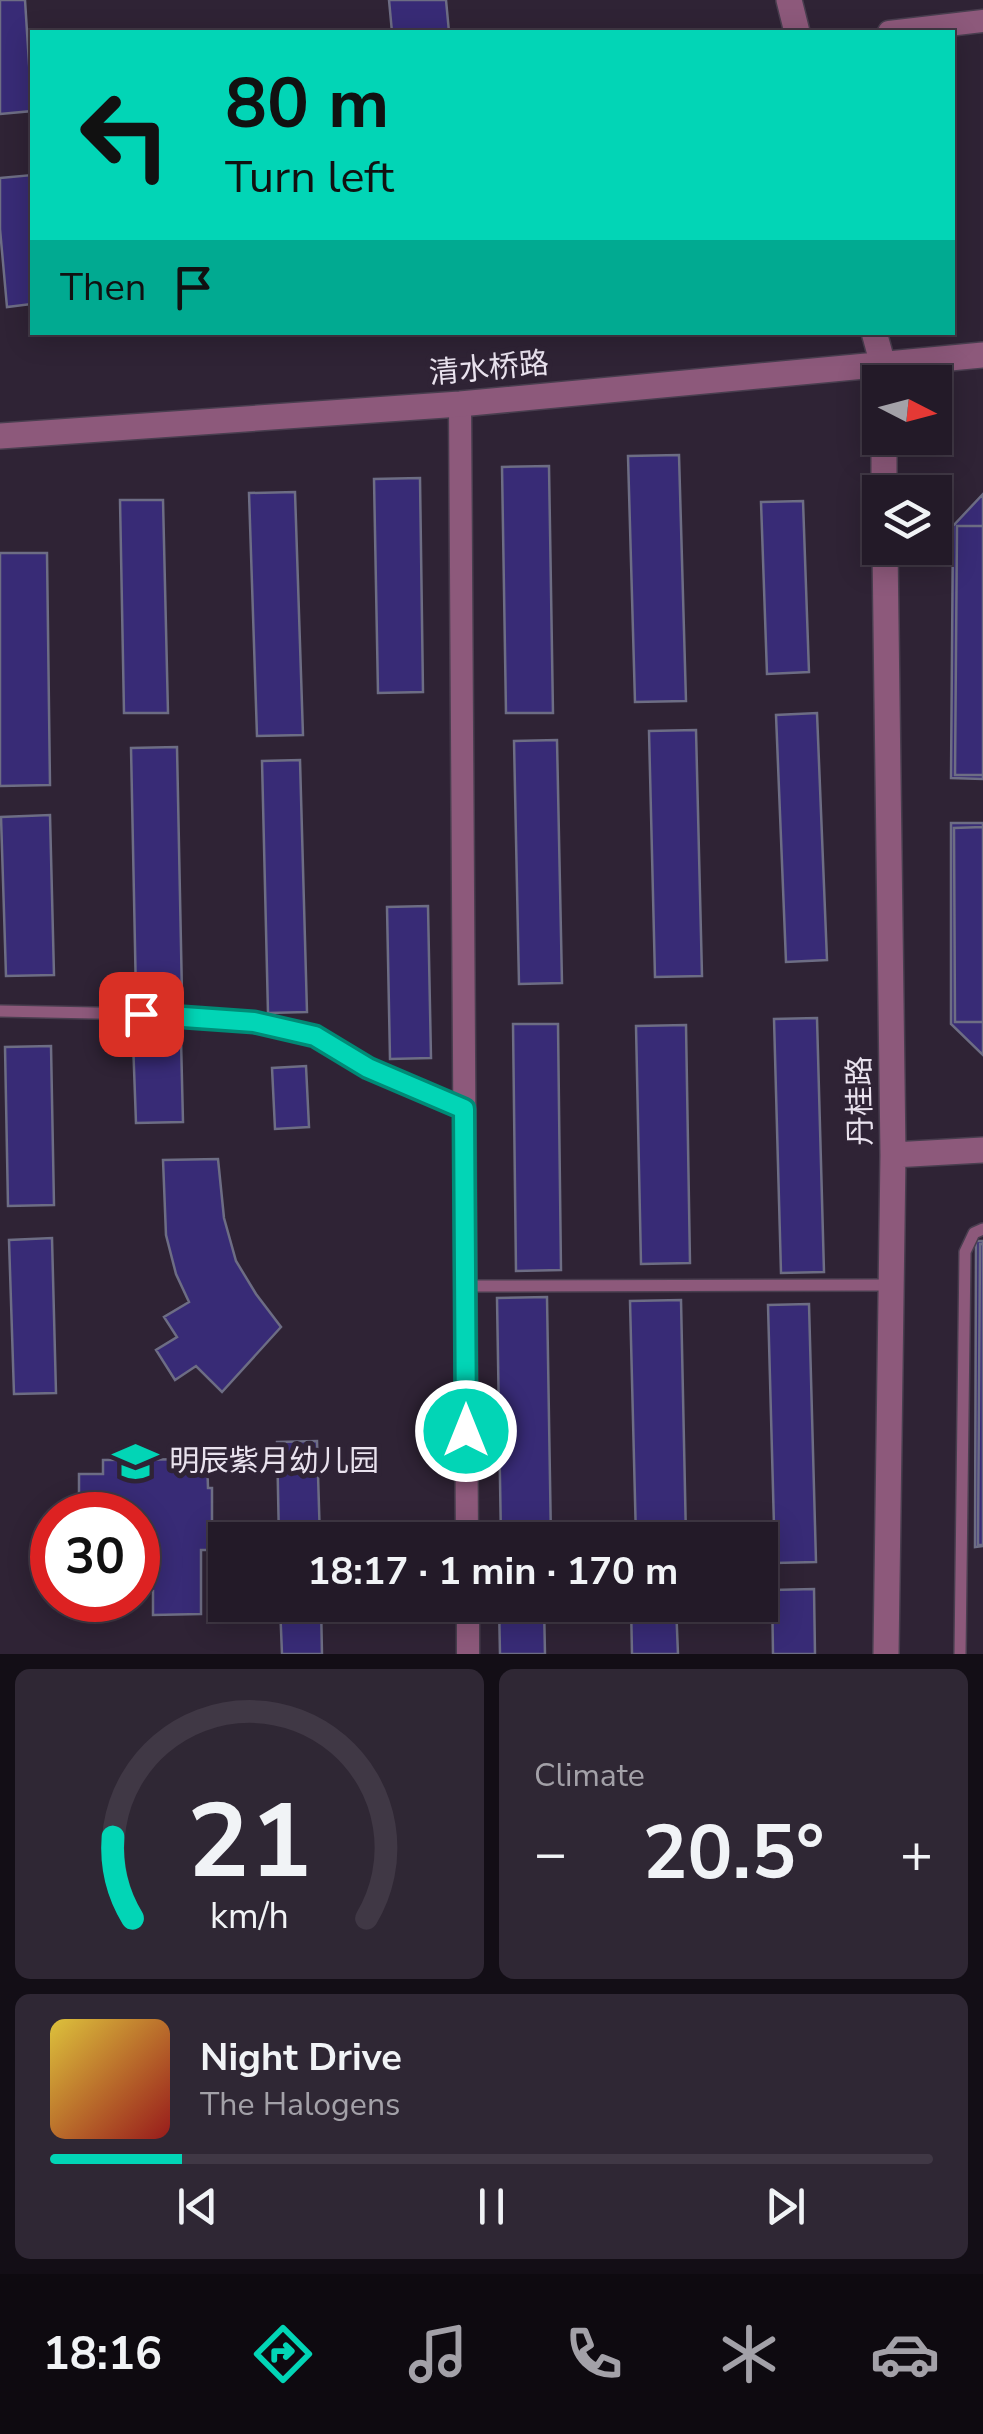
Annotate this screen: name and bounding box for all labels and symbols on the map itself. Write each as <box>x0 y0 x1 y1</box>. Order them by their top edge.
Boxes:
street label: 清水桥路 <box>427 343 551 394</box>
north arrow <box>862 365 952 455</box>
pin <box>99 972 184 1057</box>
street label: 丹桂路 <box>839 1056 882 1146</box>
position arrow <box>414 1379 518 1483</box>
school or university icon: 明辰紫月幼儿园 <box>112 1437 160 1485</box>
place label: 明辰紫月幼儿园 <box>169 1441 379 1482</box>
speed limit sign: 30 <box>30 1492 160 1622</box>

